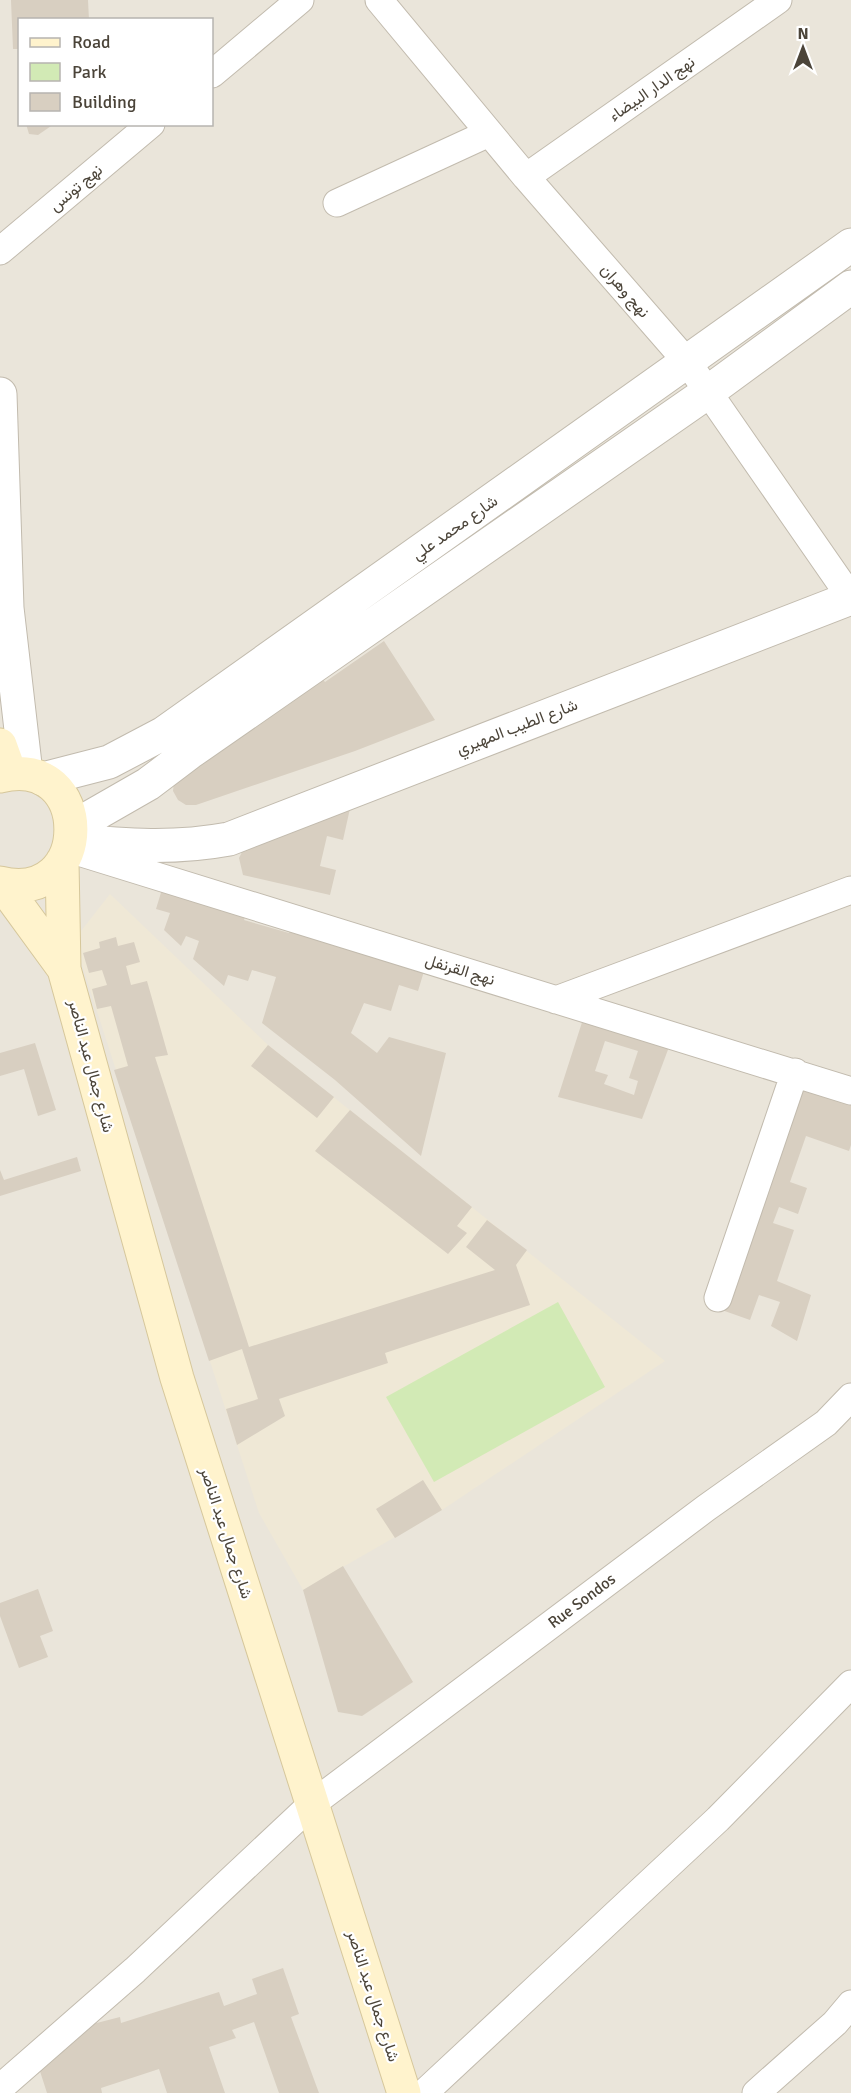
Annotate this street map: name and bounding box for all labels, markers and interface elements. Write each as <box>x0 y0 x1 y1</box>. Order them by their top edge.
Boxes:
legend <box>18 18 213 126</box>
north arrow <box>773 18 833 78</box>
text: N <box>797 24 809 44</box>
text: Road <box>72 31 111 53</box>
street label: نهج الدار البيضاء <box>605 52 700 127</box>
text: Park <box>72 61 107 83</box>
text: Building <box>72 91 136 113</box>
street label: نهج تونس <box>45 160 107 217</box>
street label: نهج وهران <box>595 260 654 323</box>
street label: شارع محمد علي <box>408 491 503 567</box>
street label: شارع الطيب المهيري <box>454 695 582 762</box>
street label: نهج القرنفل <box>423 950 497 991</box>
street label: شارع جمال عبد الناصر <box>62 996 118 1135</box>
street label: شارع جمال عبد الناصر <box>194 1464 257 1602</box>
street label: Rue Sondos <box>544 1569 620 1633</box>
street label: شارع جمال عبد الناصر <box>341 1927 404 2065</box>

